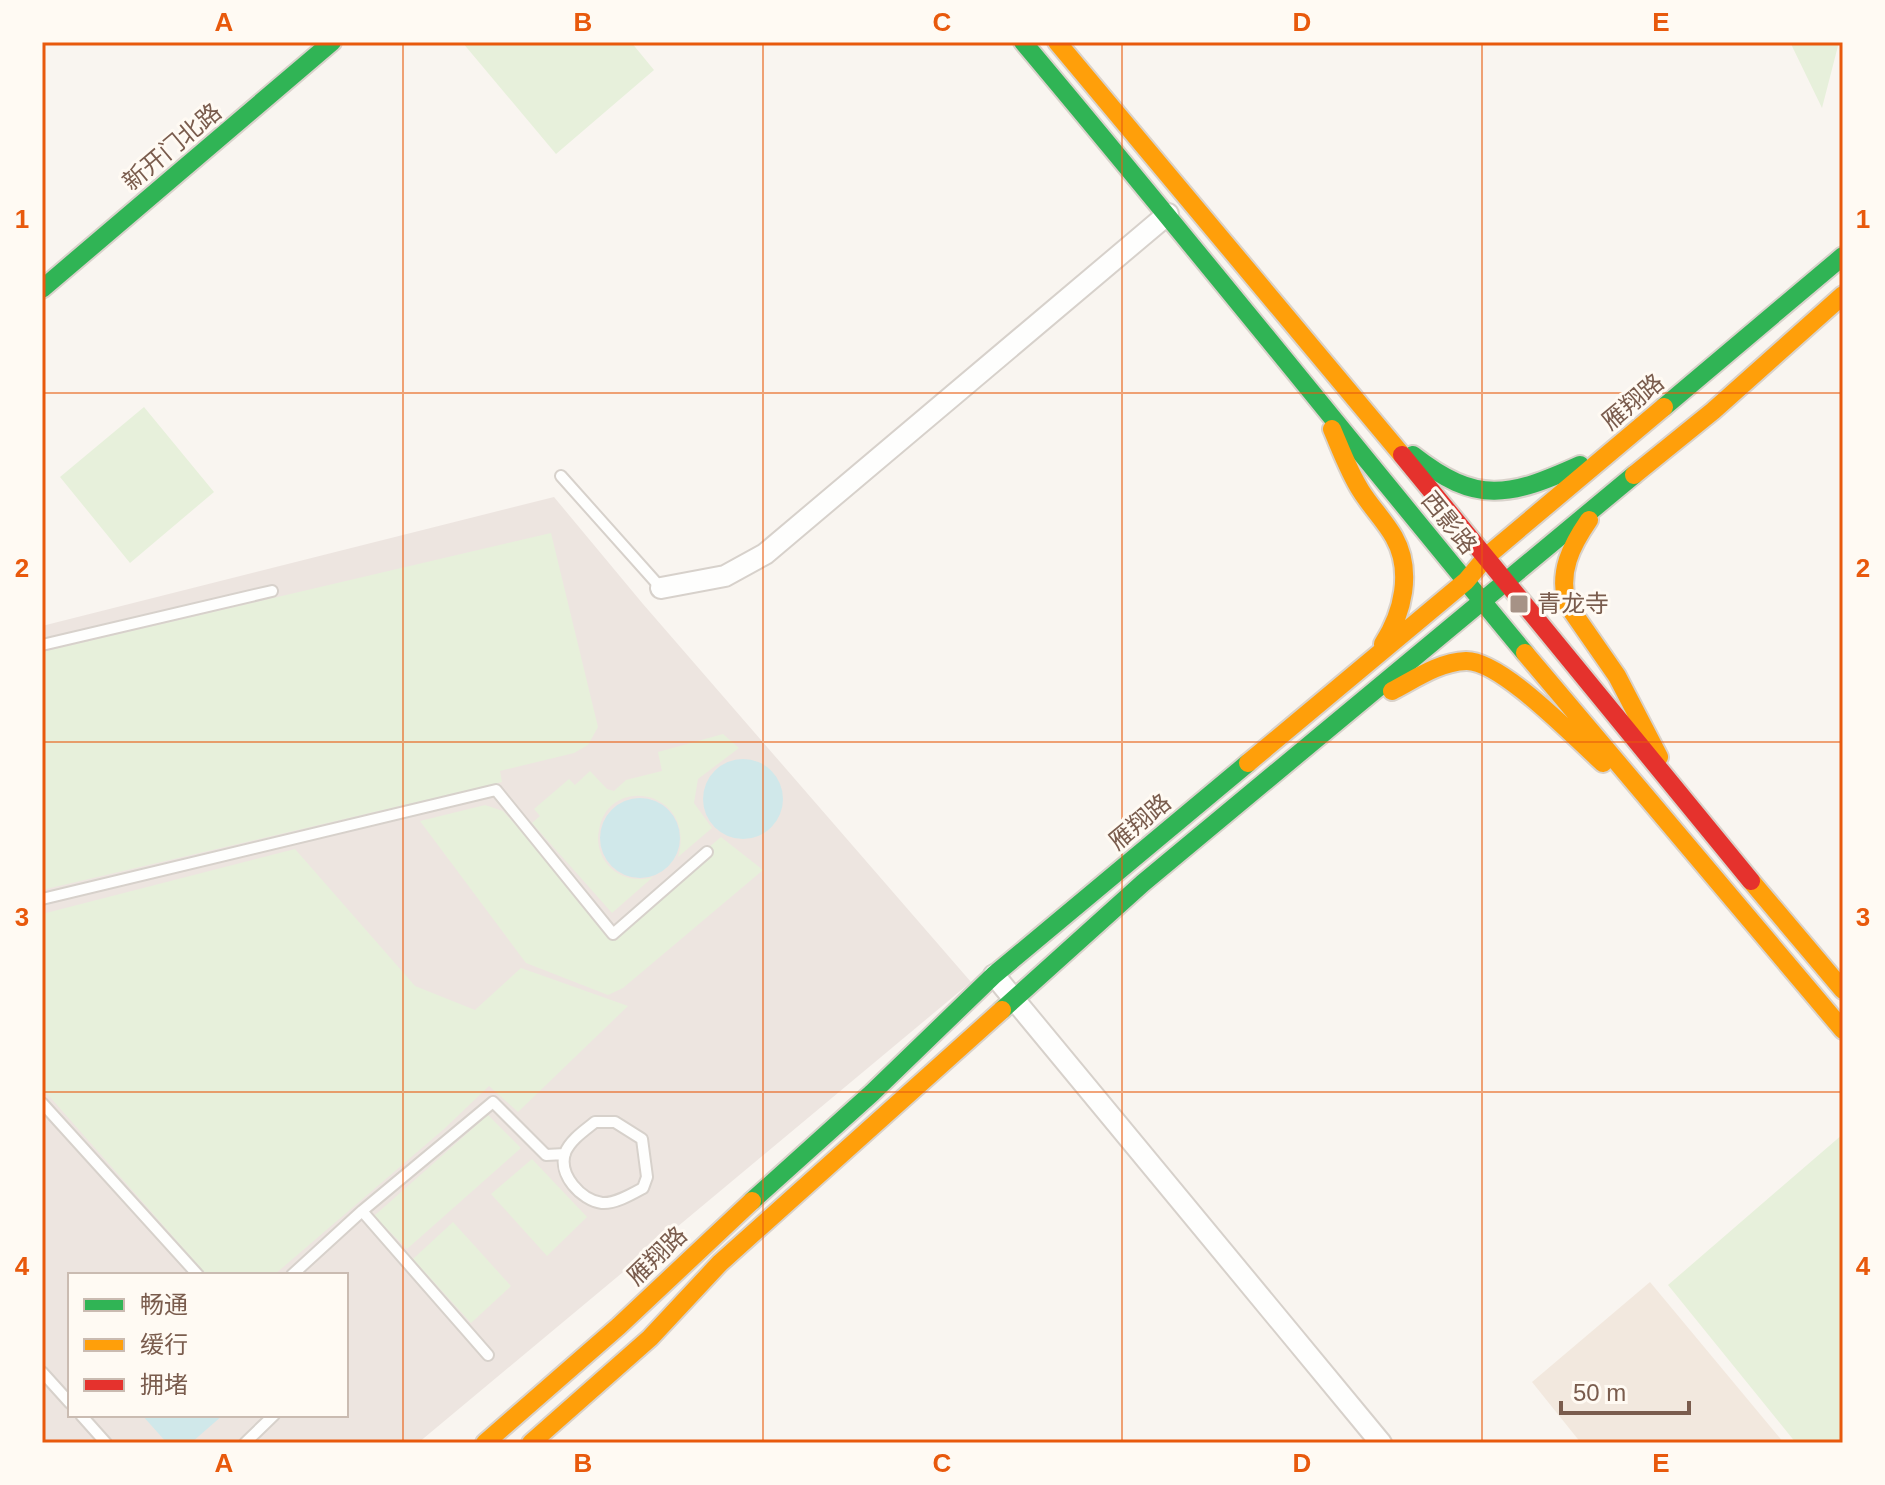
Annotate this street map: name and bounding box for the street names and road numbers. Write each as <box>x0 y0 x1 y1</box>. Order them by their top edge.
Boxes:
street label: 新开门北路 <box>117 98 226 196</box>
street label: 雁翔路 <box>1596 368 1669 435</box>
street label: 西影路 <box>1416 486 1483 559</box>
street label: 雁翔路 <box>1103 788 1176 855</box>
street label: 雁翔路 <box>621 1221 692 1290</box>

